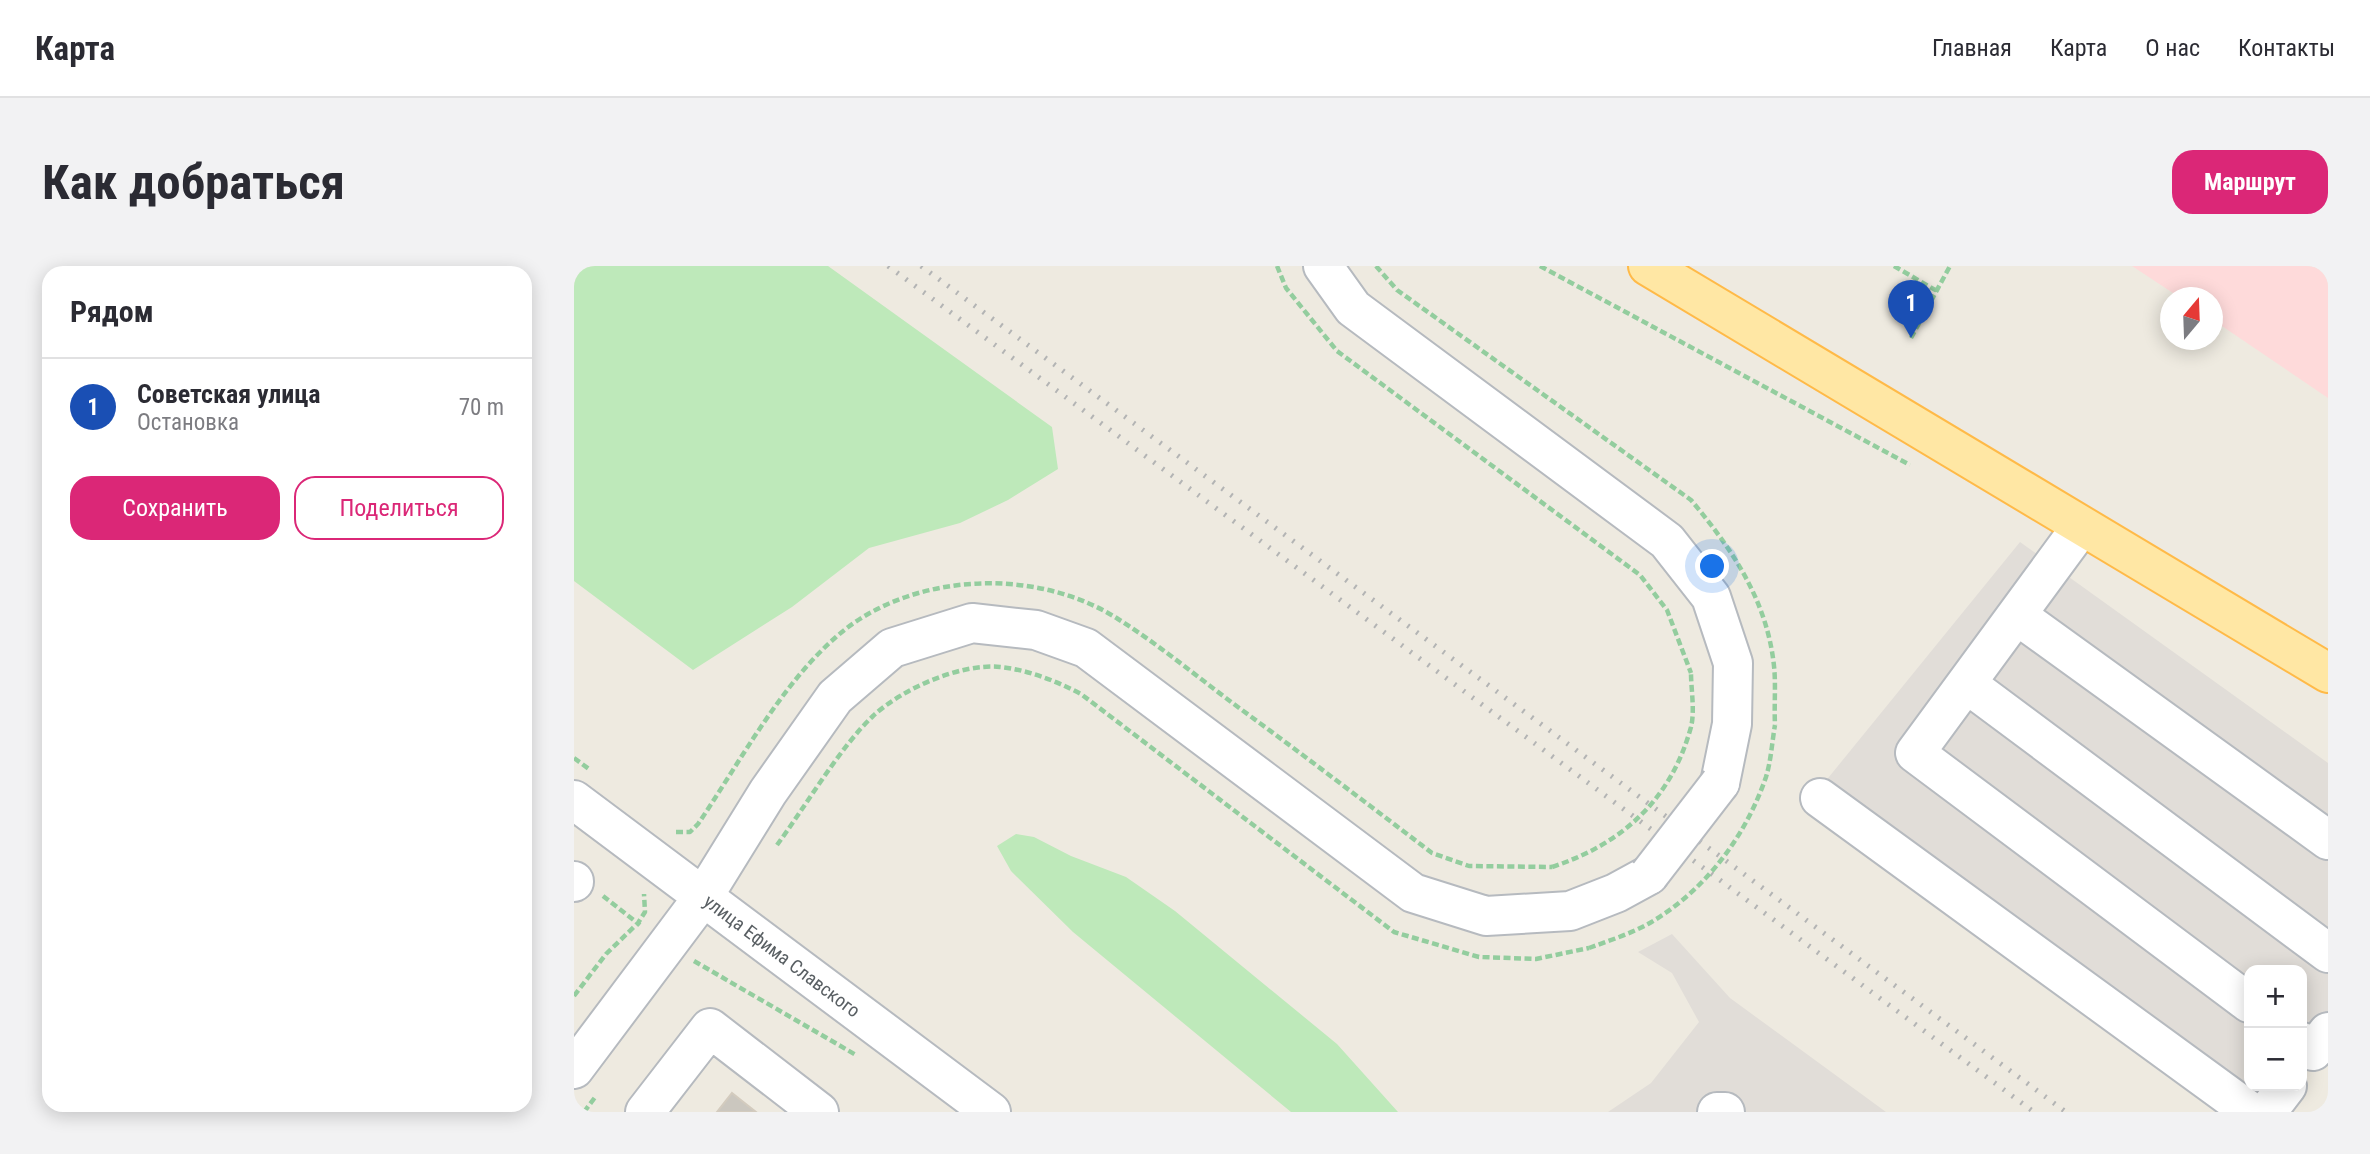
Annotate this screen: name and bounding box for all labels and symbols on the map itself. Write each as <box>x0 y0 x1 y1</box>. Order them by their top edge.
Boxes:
pin: 1 <box>1888 280 1934 338</box>
north arrow <box>2160 287 2223 350</box>
your location <box>1695 549 1729 583</box>
street label: улица Ефима Славского <box>699 890 865 1022</box>

